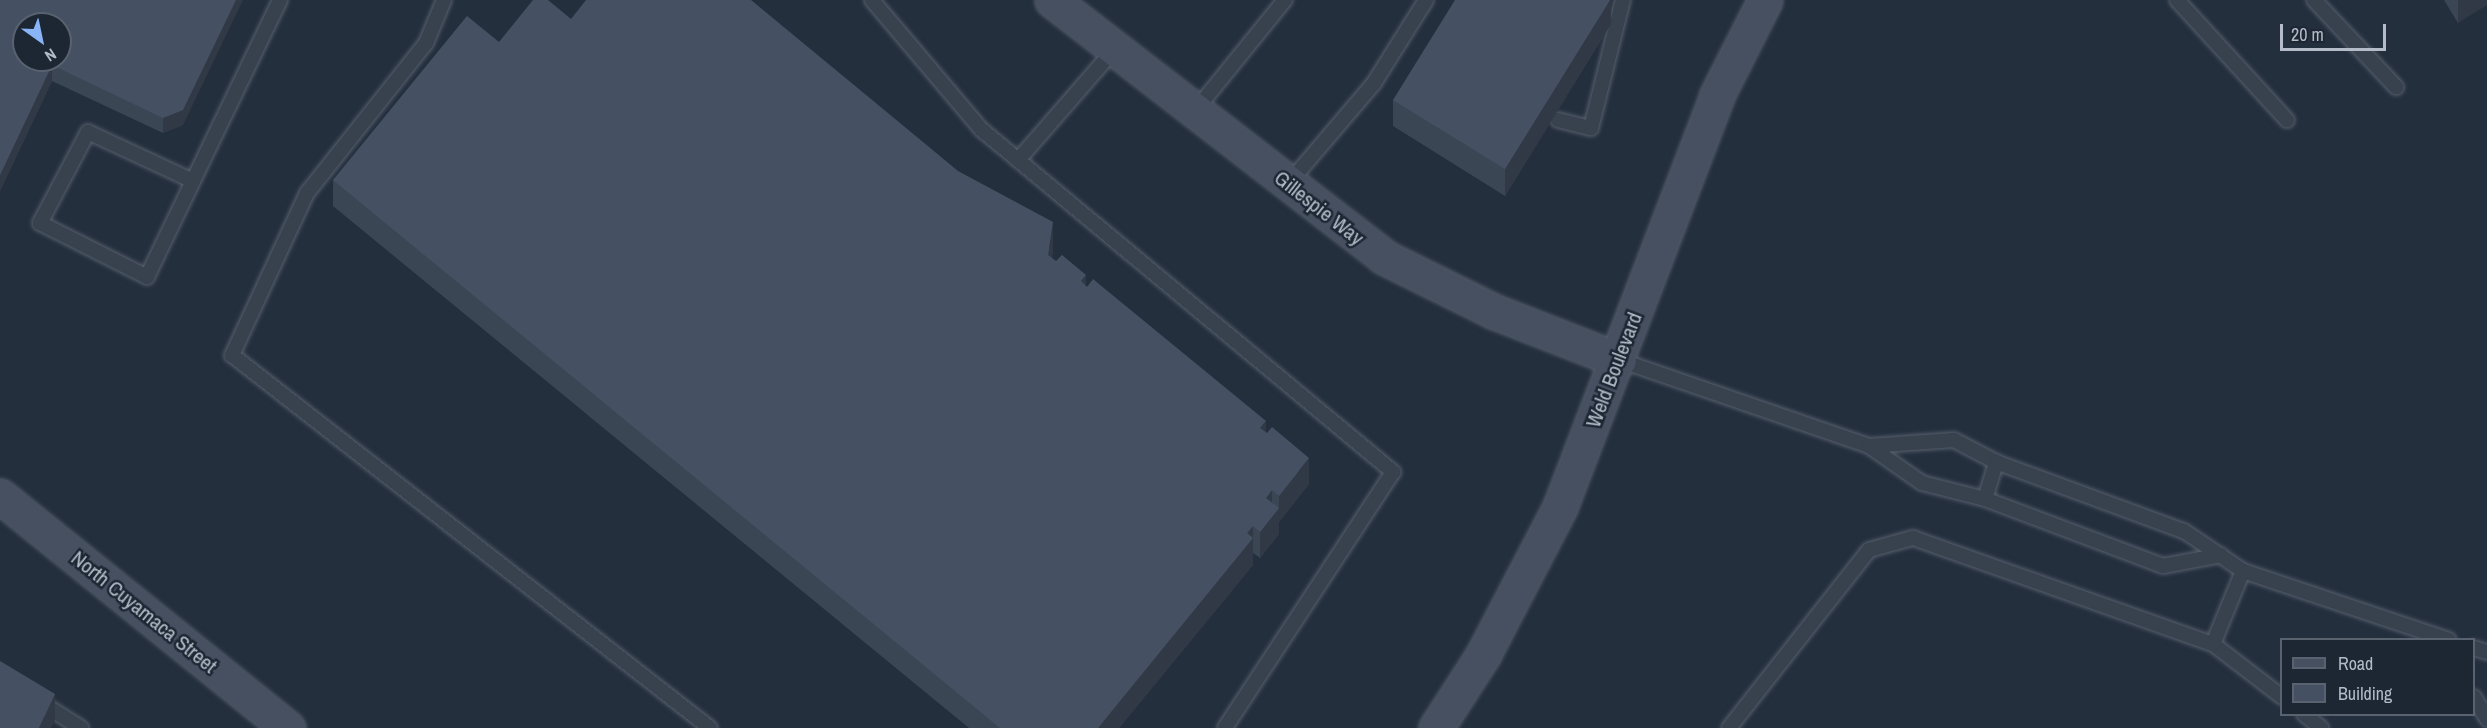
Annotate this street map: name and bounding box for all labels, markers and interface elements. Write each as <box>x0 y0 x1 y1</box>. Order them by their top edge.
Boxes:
north arrow <box>12 12 72 72</box>
scale bar <box>2283 12 2390 50</box>
text: 20 m <box>2291 22 2324 47</box>
text: N <box>41 44 61 67</box>
street label: Gillespie Way <box>1269 165 1369 251</box>
street label: Weld Boulevard <box>1581 309 1647 431</box>
street label: North Cuyamaca Street <box>66 546 222 678</box>
legend <box>2280 638 2475 716</box>
text: Road <box>2338 651 2373 676</box>
text: Building <box>2338 681 2392 706</box>

